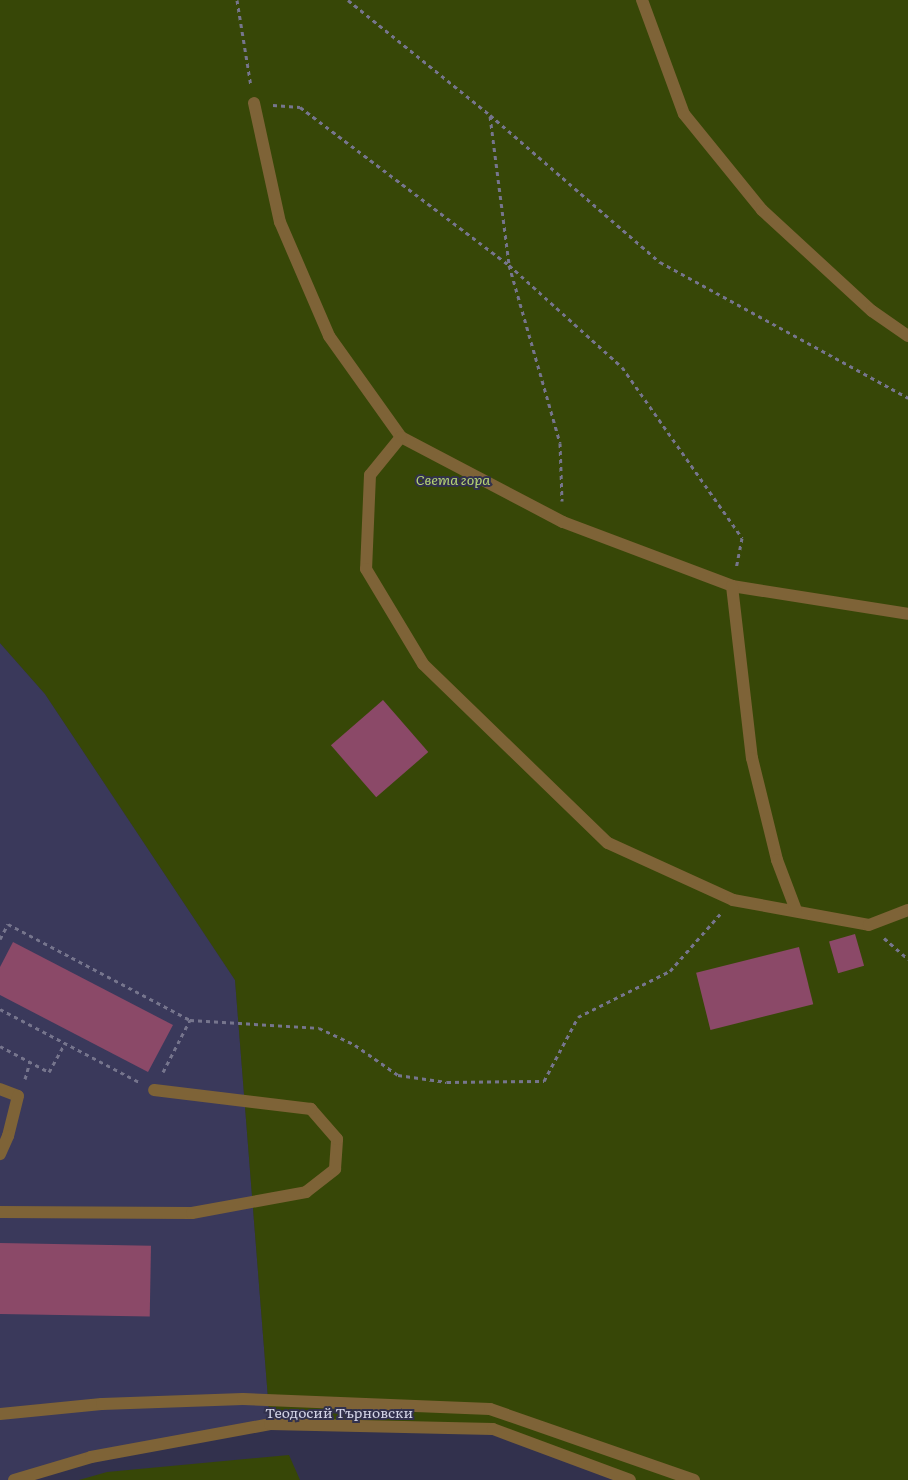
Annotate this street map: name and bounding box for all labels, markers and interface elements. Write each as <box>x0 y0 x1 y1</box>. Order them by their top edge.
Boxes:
park label: Света гора <box>416 471 490 487</box>
street label: Теодосий Търновски <box>265 1404 413 1420</box>

